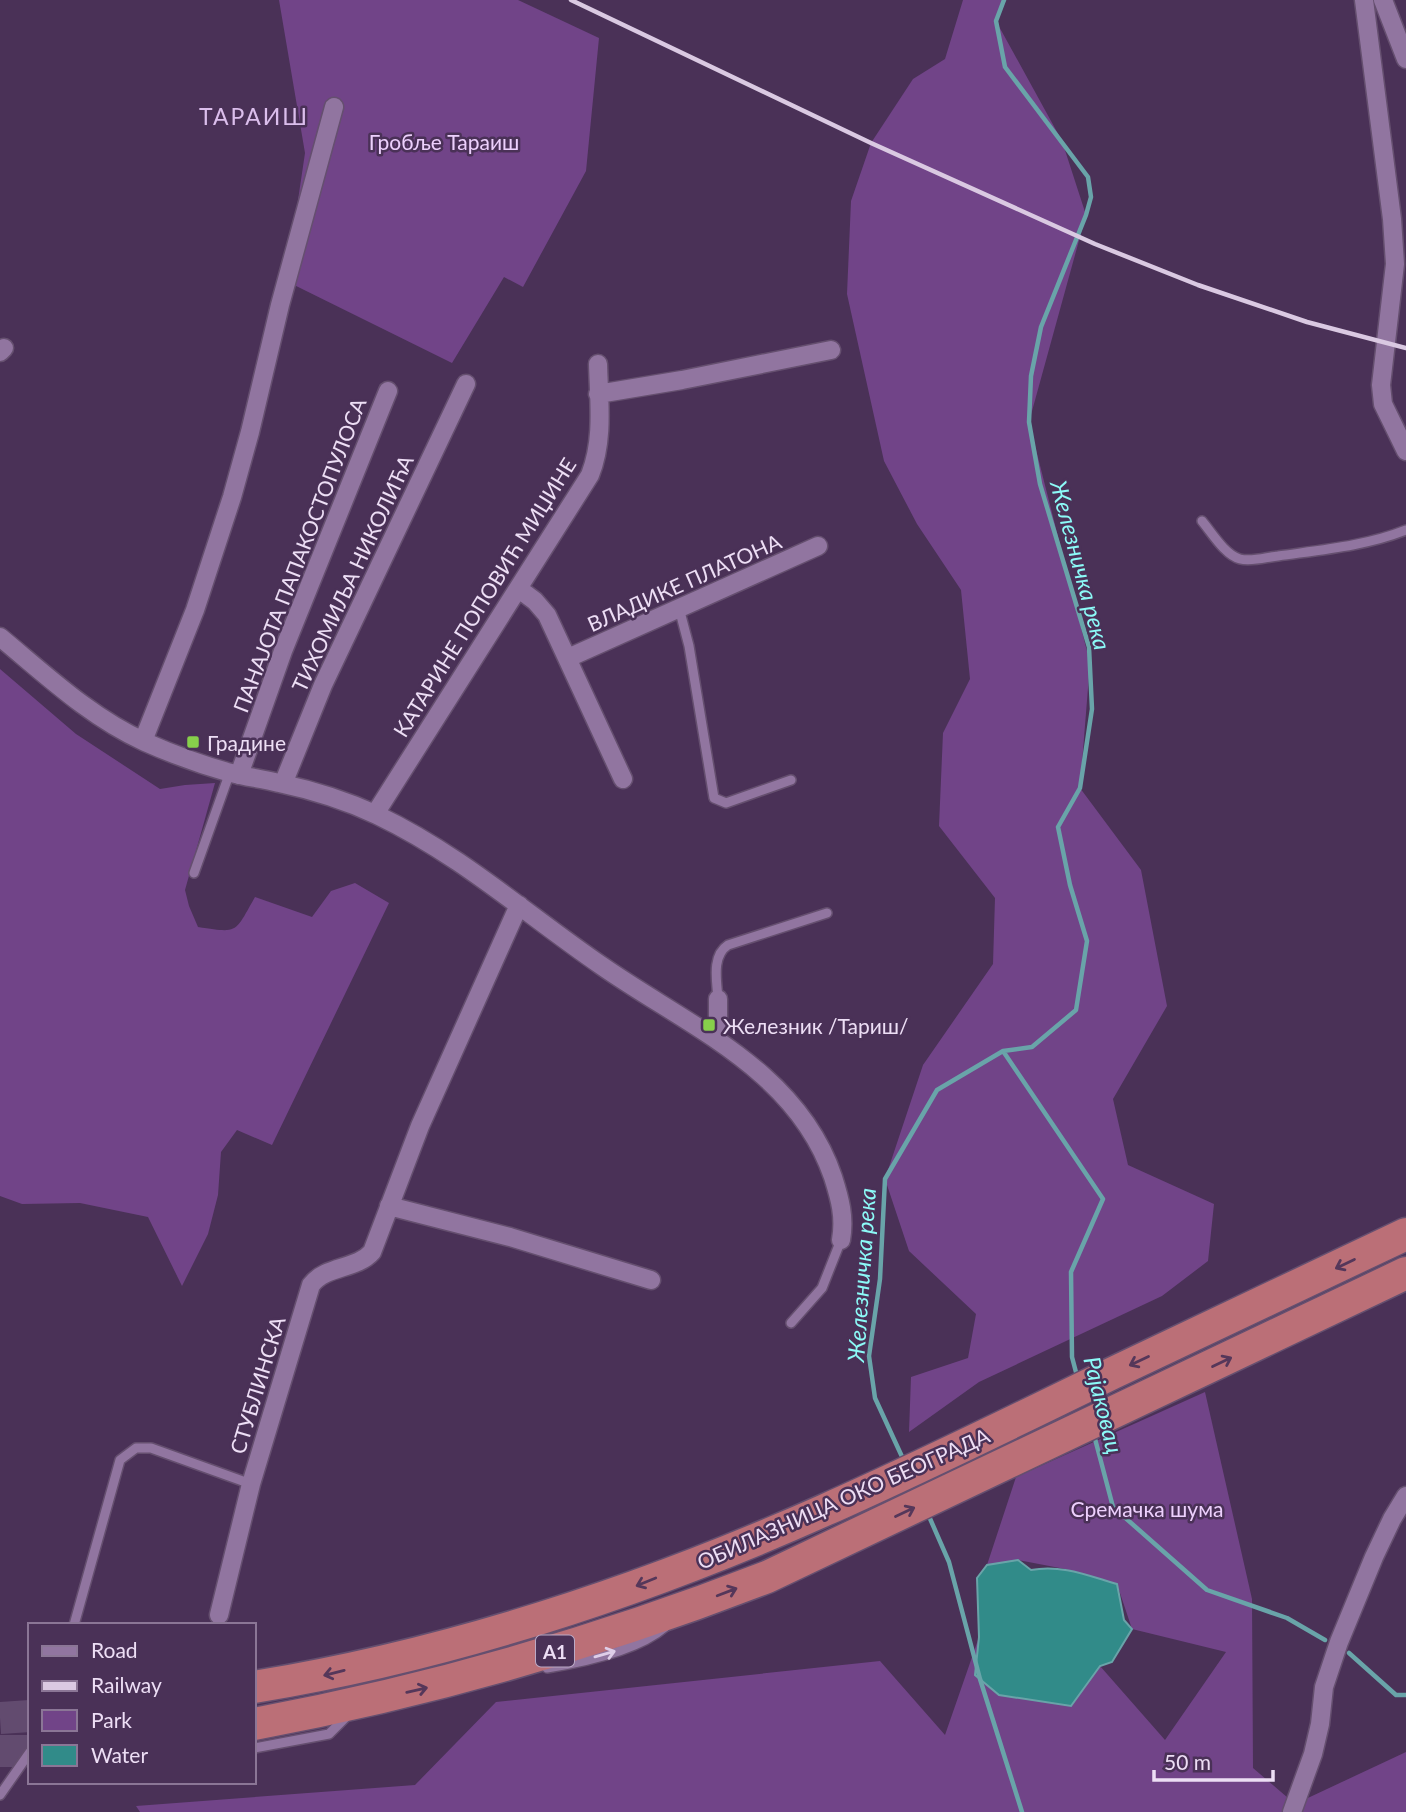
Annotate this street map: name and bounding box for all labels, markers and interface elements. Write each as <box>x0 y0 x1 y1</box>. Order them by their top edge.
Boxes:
district label: ТАРАИШ <box>199 102 309 130</box>
park label: Гробље Тараиш <box>369 129 519 154</box>
street label: ПАНАЈОТА ПАПАКОСТОПУЛОСА <box>227 393 371 716</box>
street label: ТИХОМИЉА НИКОЛИЋА <box>286 450 418 695</box>
street label: КАТАРИНЕ ПОПОВИЋ МИЏИНЕ <box>387 453 581 741</box>
water label: Железничка река <box>1045 476 1117 653</box>
street label: ВЛАДИКЕ ПЛАТОНА <box>583 528 786 636</box>
place label: Градине <box>207 730 286 755</box>
marker: Градине <box>185 734 201 750</box>
place label: Железник /Тариш/ <box>723 1013 909 1038</box>
marker: Железник /Тариш/ <box>701 1017 717 1033</box>
water label: Железничка река <box>841 1187 881 1364</box>
one-way arrow <box>1334 1258 1355 1271</box>
street label: СТУБЛИНСКА <box>224 1313 290 1457</box>
water label: Рајаковац <box>1078 1354 1130 1456</box>
one-way arrow <box>1129 1354 1150 1368</box>
one-way arrow <box>1211 1354 1232 1367</box>
street label: ОБИЛАЗНИЦА ОКО БЕОГРАДА <box>693 1422 994 1574</box>
park label: Сремачка шума <box>1071 1496 1223 1521</box>
one-way arrow <box>894 1505 916 1518</box>
one-way arrow <box>636 1577 658 1590</box>
one-way arrow <box>715 1585 737 1598</box>
legend <box>28 1623 256 1784</box>
road number: A1 <box>536 1636 574 1666</box>
text: Road <box>91 1637 138 1662</box>
one-way arrow <box>594 1646 616 1659</box>
one-way arrow <box>323 1667 346 1680</box>
text: Railway <box>91 1672 162 1697</box>
one-way arrow <box>405 1683 427 1696</box>
text: Park <box>91 1707 132 1732</box>
scale bar <box>1154 1738 1273 1782</box>
text: Water <box>91 1742 148 1767</box>
text: 50 m <box>1164 1749 1211 1774</box>

